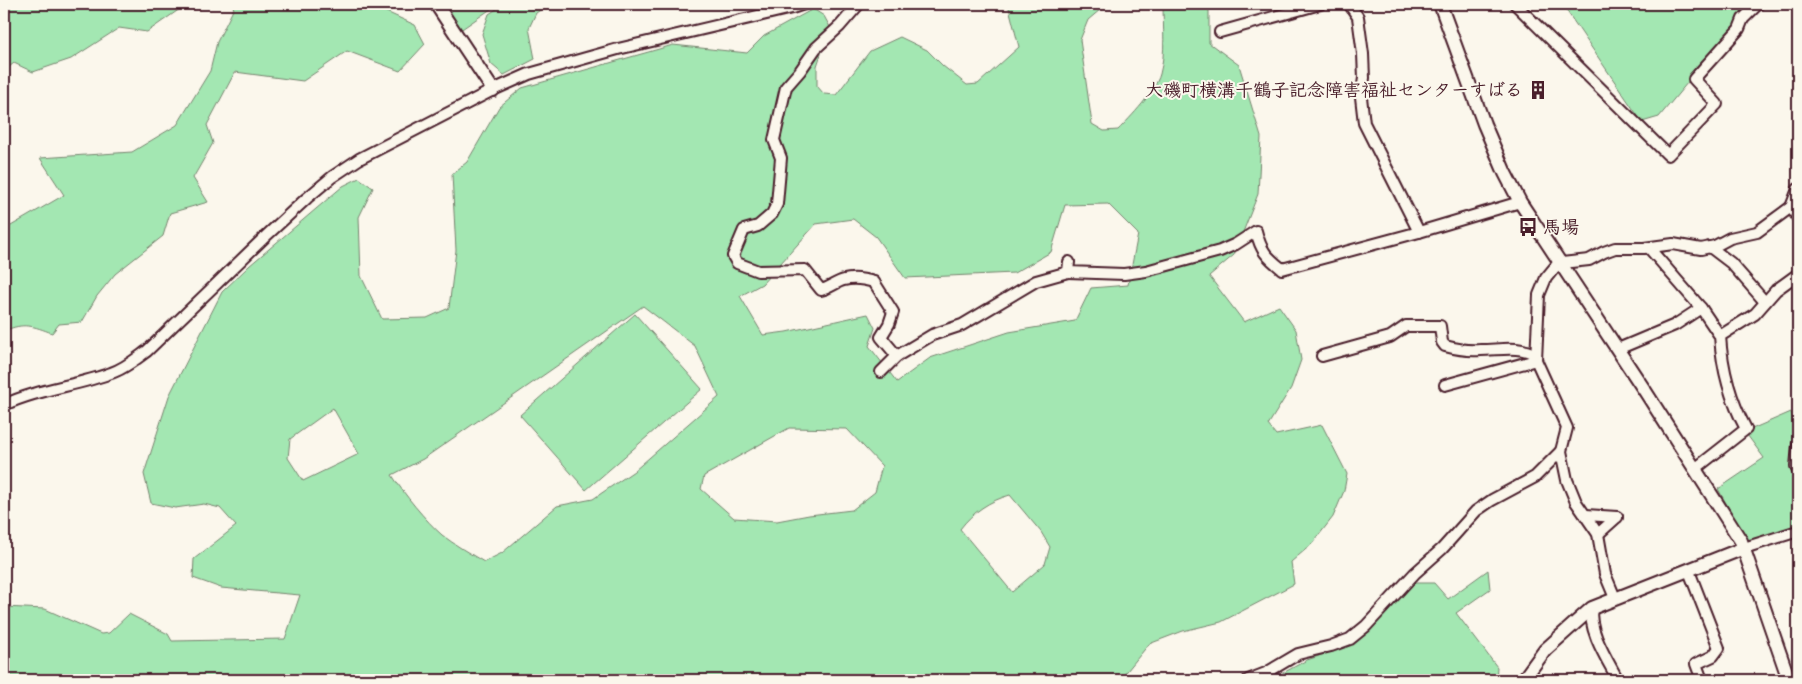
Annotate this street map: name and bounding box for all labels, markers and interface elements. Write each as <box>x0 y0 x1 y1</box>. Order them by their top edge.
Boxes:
building icon: 大磯町横溝千鶴子記念障害福祉センターすばる <box>1527 79 1549 101</box>
place label: 大磯町横溝千鶴子記念障害福祉センターすばる <box>1145 80 1523 105</box>
bus stop icon: 馬場 <box>1517 216 1539 238</box>
place label: 馬場 <box>1543 217 1579 242</box>

